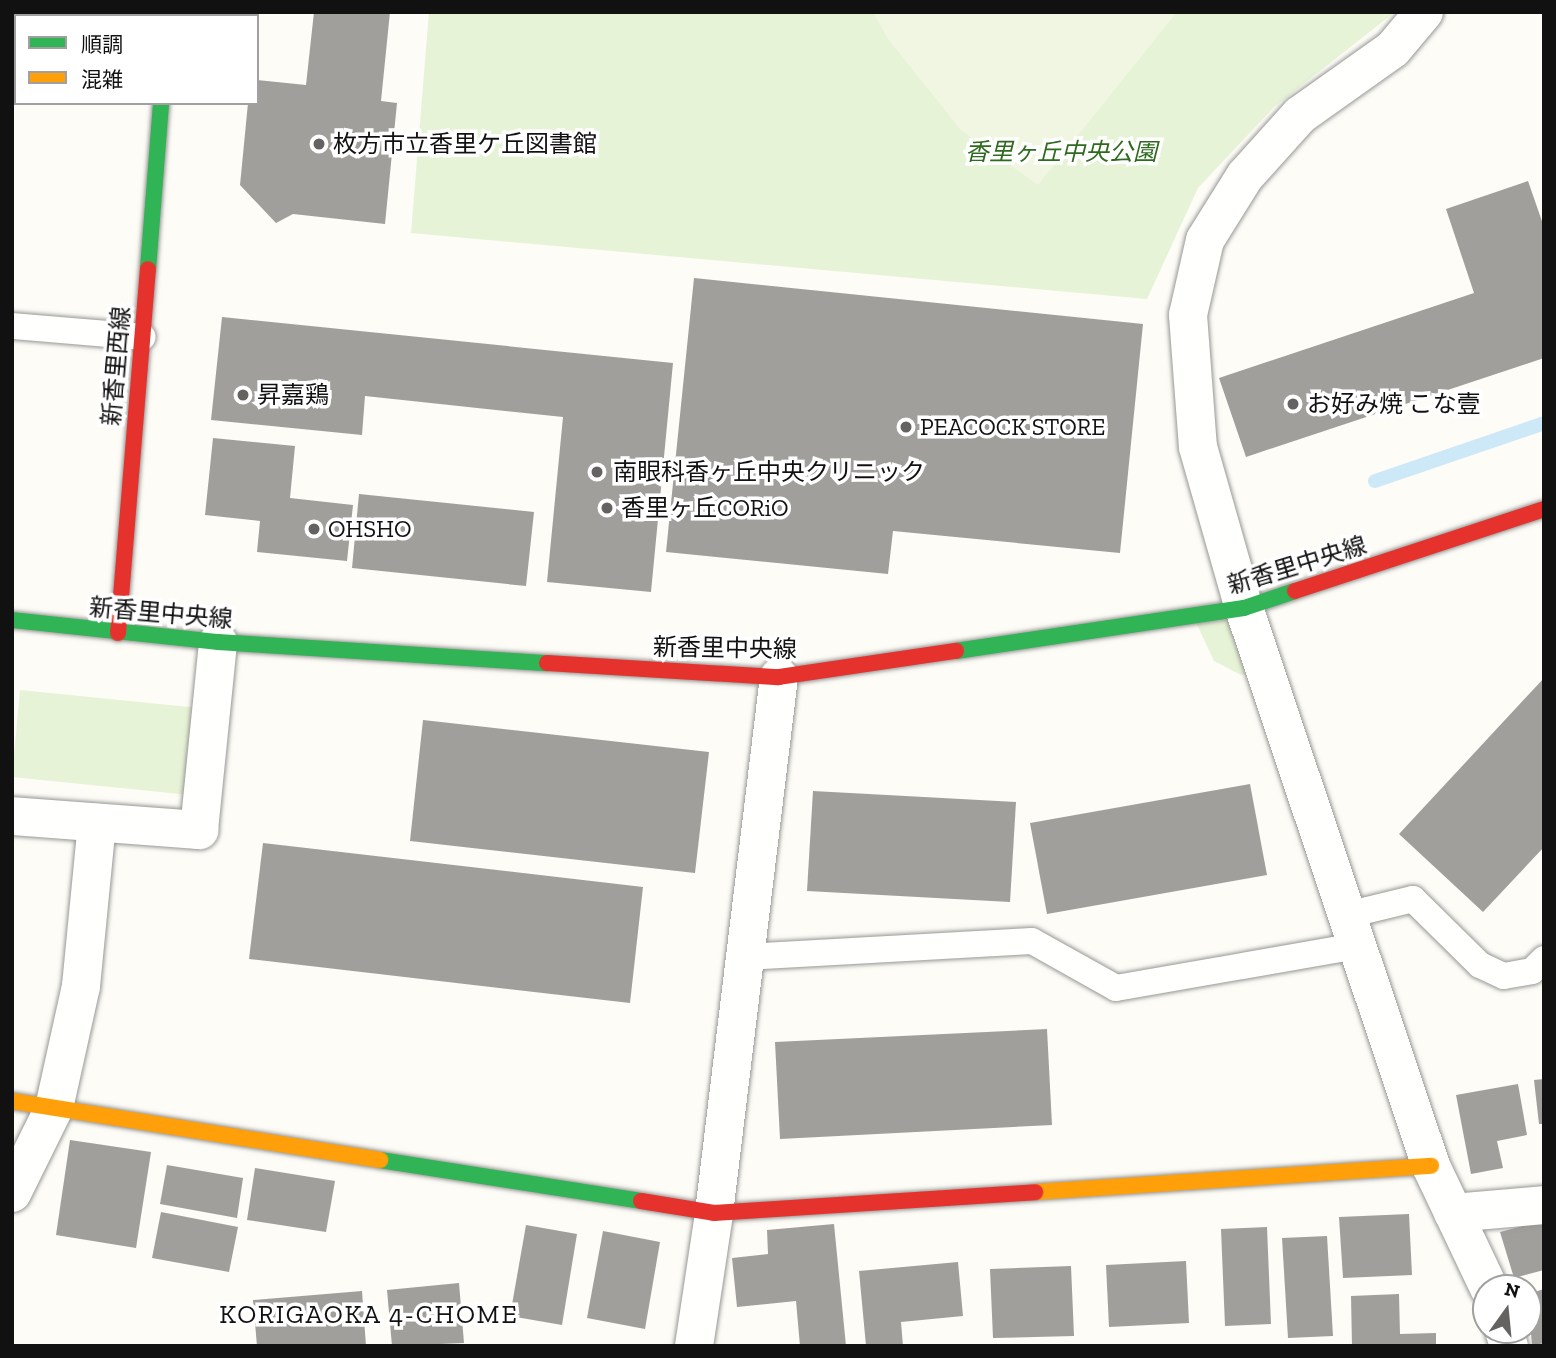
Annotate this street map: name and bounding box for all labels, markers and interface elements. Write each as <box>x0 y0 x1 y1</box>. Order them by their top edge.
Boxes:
legend <box>14 14 259 105</box>
text: 順調 <box>81 32 123 57</box>
text: 混雑 <box>81 67 123 92</box>
place label: 枚方市立香里ケ丘図書館 <box>333 130 597 158</box>
marker: 枚方市立香里ケ丘図書館 <box>311 136 327 152</box>
park label: 香里ヶ丘中央公園 <box>965 138 1157 166</box>
street label: 新香里西線 <box>96 305 136 427</box>
place label: 昇嘉鶏 <box>257 381 329 409</box>
marker: 昇嘉鶏 <box>235 387 251 403</box>
place label: お好み焼 こな壹 <box>1307 390 1480 418</box>
marker: お好み焼 こな壹 <box>1285 396 1301 412</box>
place label: PEACOCK STORE <box>920 413 1106 441</box>
marker: PEACOCK STORE <box>898 419 914 435</box>
place label: 南眼科香ヶ丘中央クリニック <box>613 458 925 486</box>
marker: 南眼科香ヶ丘中央クリニック <box>587 462 607 482</box>
place label: 香里ヶ丘CORiO <box>621 494 788 522</box>
marker: 香里ヶ丘CORiO <box>599 500 615 516</box>
place label: OHSHO <box>328 515 411 543</box>
marker: OHSHO <box>306 521 322 537</box>
street label: 新香里中央線 <box>1224 530 1370 600</box>
street label: 新香里中央線 <box>88 592 234 634</box>
street label: 新香里中央線 <box>653 632 797 664</box>
north arrow <box>1472 1274 1542 1344</box>
text: N <box>1502 1277 1522 1303</box>
district label: KORIGAOKA 4-CHOME <box>221 1299 517 1331</box>

